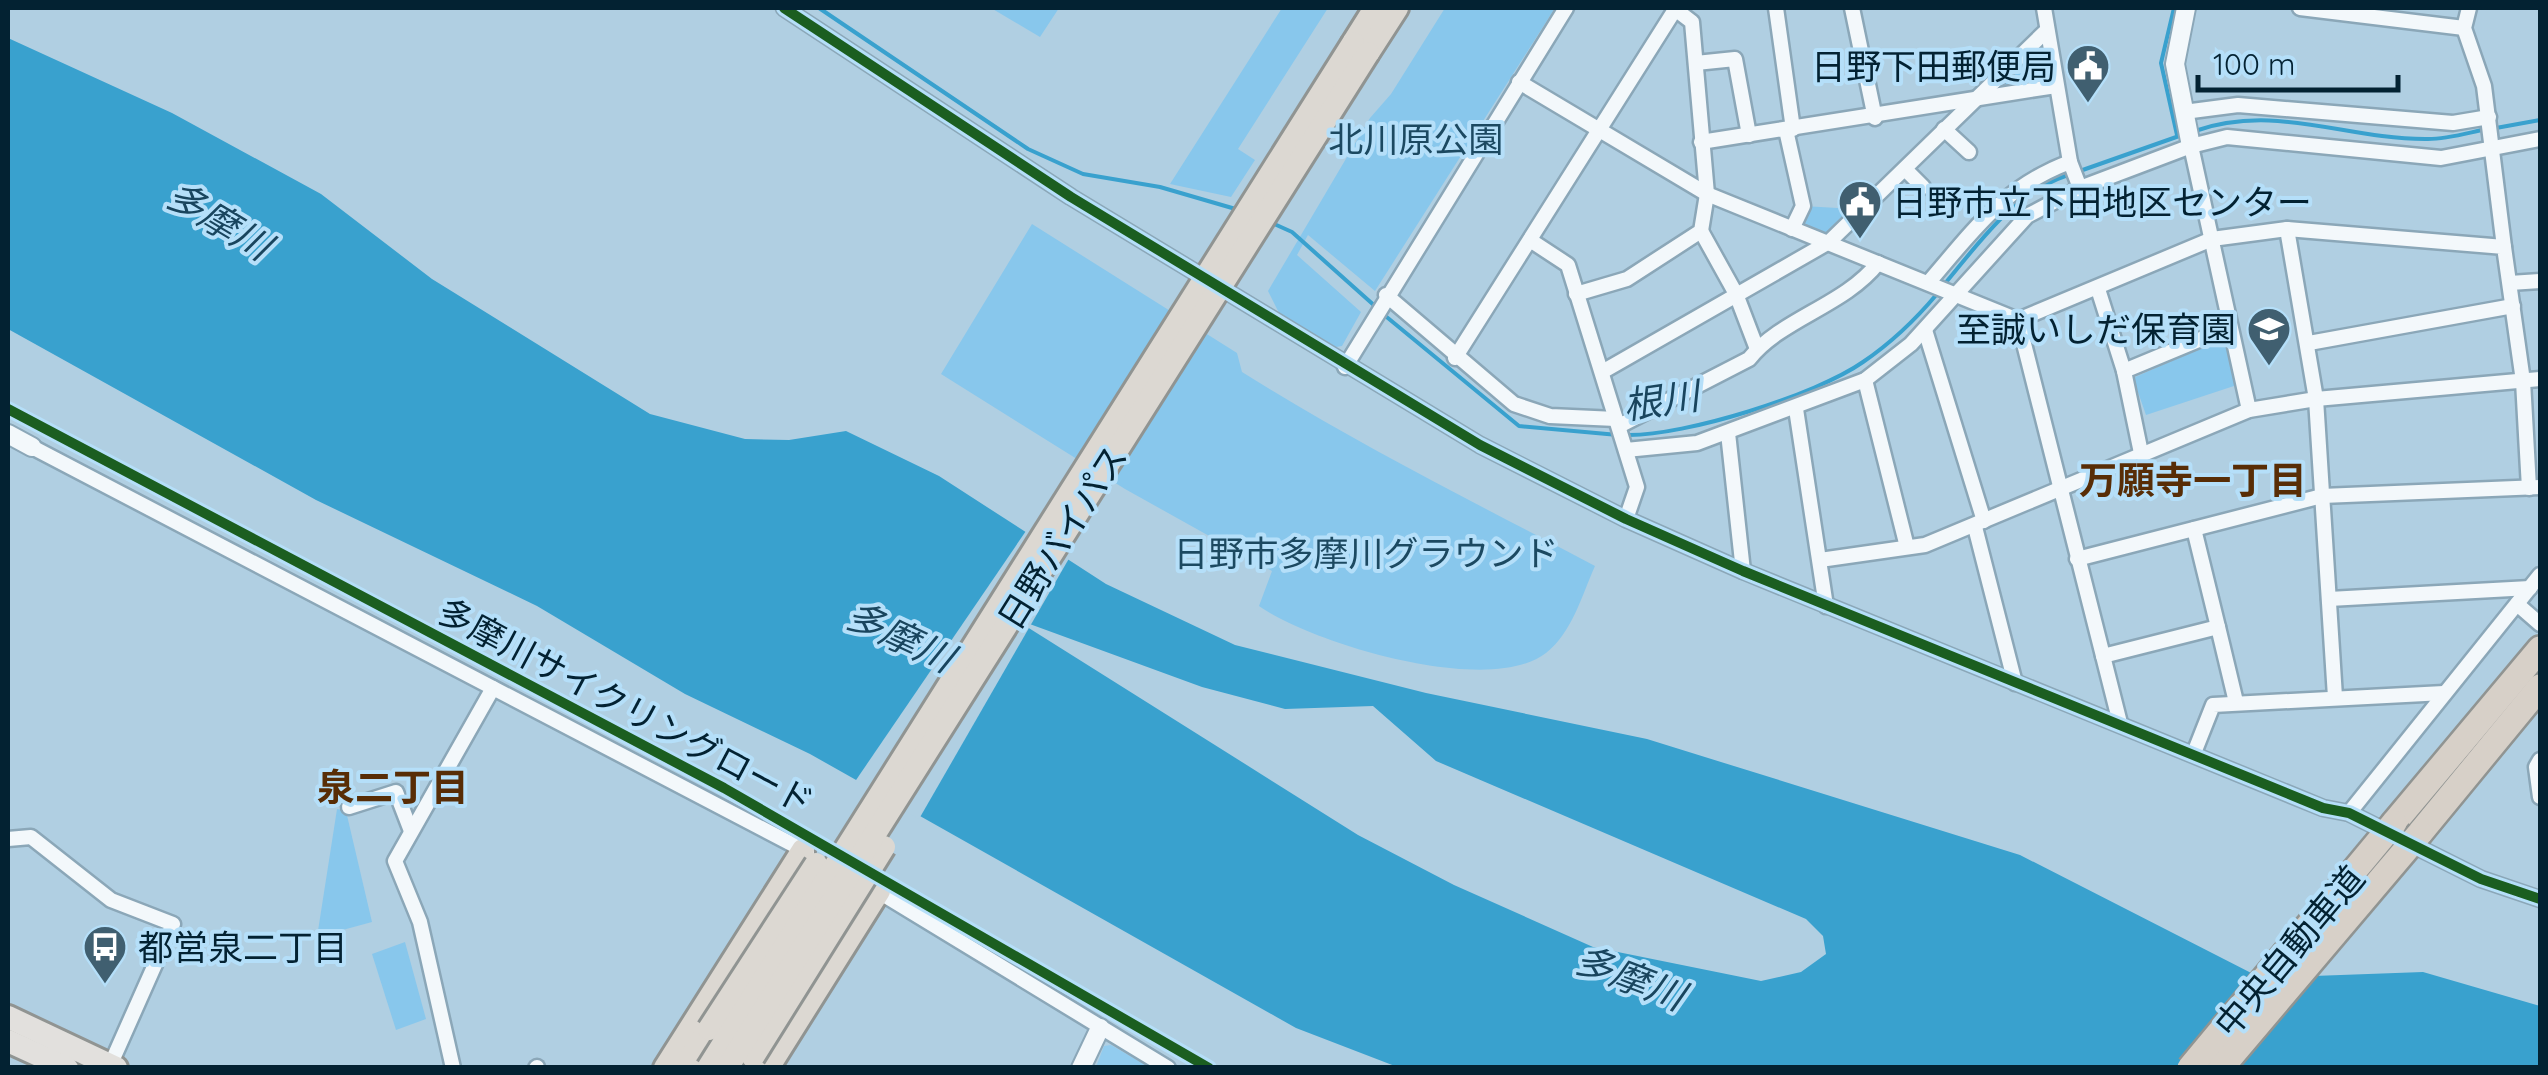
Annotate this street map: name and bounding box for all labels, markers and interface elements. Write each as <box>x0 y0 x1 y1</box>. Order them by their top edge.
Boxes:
scale bar <box>2198 30 2398 92</box>
public building icon: 日野下田郵便局 <box>2065 43 2111 104</box>
place label: 日野下田郵便局 <box>1811 44 2056 88</box>
text: 100 m <box>2213 45 2295 83</box>
park label: 北川原公園 <box>1328 117 1504 161</box>
water label: 多摩川 <box>158 170 284 272</box>
public building icon: 日野市立下田地区センター <box>1837 179 1883 240</box>
place label: 日野市立下田地区センター <box>1892 180 2312 224</box>
school or university icon: 至誠いしだ保育園 <box>2246 306 2292 367</box>
place label: 至誠いしだ保育園 <box>1956 307 2236 351</box>
water label: 根川 <box>1620 370 1706 429</box>
street label: 日野バイパス <box>988 437 1136 637</box>
district label: 万願寺一丁目 <box>2079 456 2307 504</box>
park label: 日野市多摩川グラウンド <box>1173 531 1559 575</box>
street label: 多摩川サイクリングロード <box>431 588 821 824</box>
water label: 多摩川 <box>838 590 965 684</box>
district label: 泉二丁目 <box>317 763 469 811</box>
street label: 中央自動車道 <box>2205 856 2373 1046</box>
bus stop icon: 都営泉二丁目 <box>82 924 128 985</box>
place label: 都営泉二丁目 <box>138 925 348 969</box>
water label: 多摩川 <box>1568 934 1696 1021</box>

